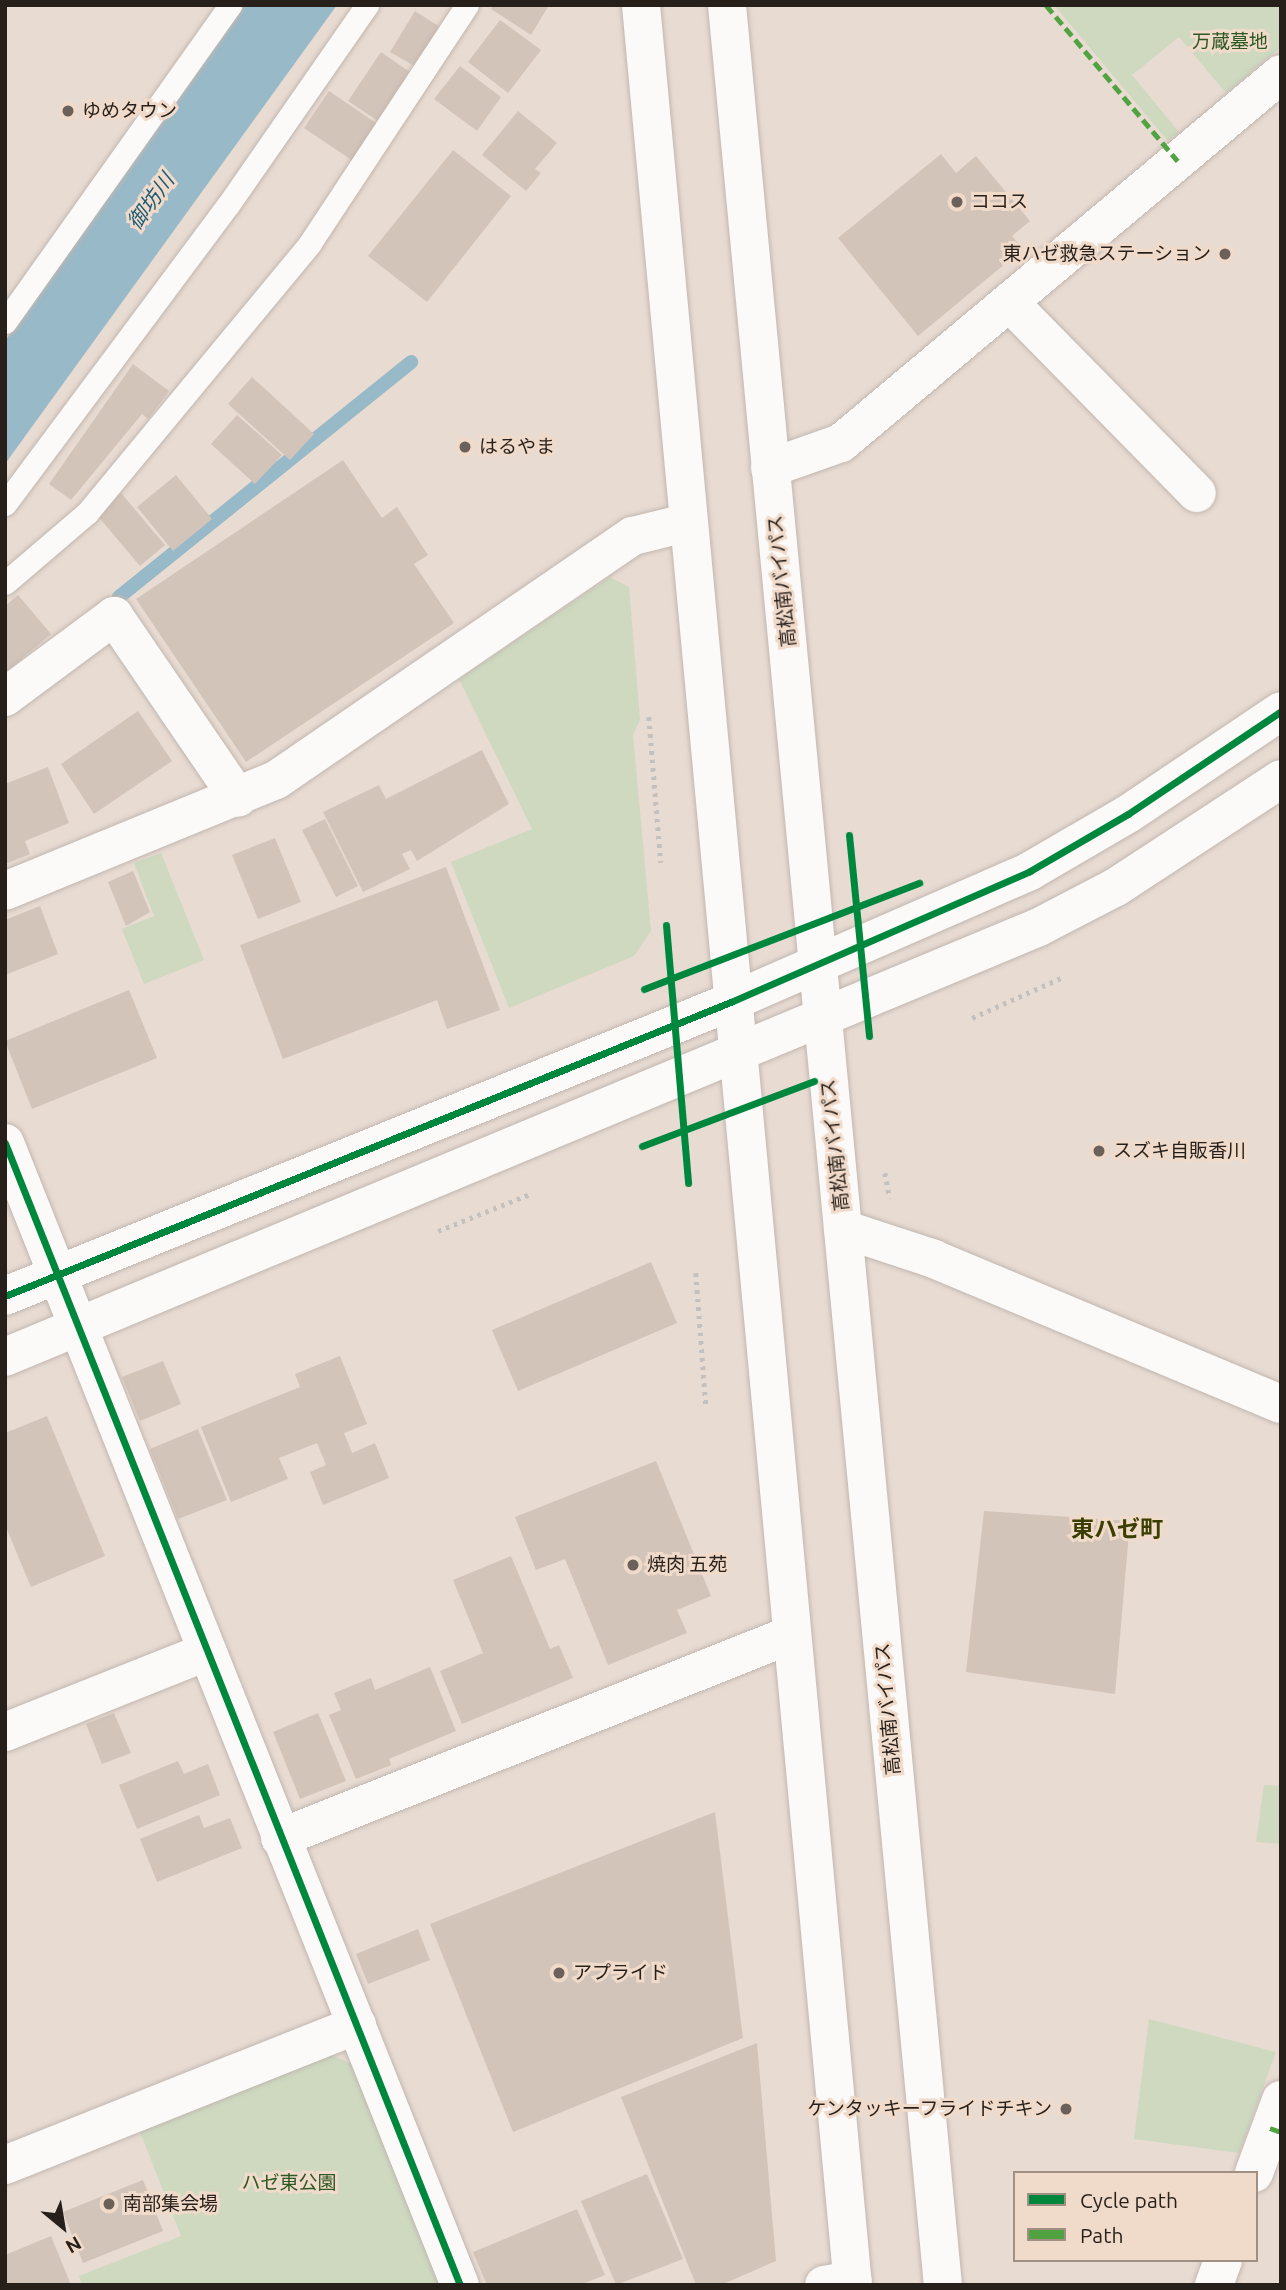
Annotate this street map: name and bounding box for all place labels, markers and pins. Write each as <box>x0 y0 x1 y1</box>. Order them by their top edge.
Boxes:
place label: ゆめタウン <box>82 100 177 122</box>
marker: ゆめタウン <box>60 103 76 119</box>
place label: ココス <box>971 191 1028 213</box>
marker: ココス <box>949 194 965 210</box>
place label: 東ハゼ救急ステーション <box>1002 243 1211 265</box>
marker: 東ハゼ救急ステーション <box>1217 246 1233 262</box>
place label: はるやま <box>479 436 555 458</box>
marker: はるやま <box>457 439 473 455</box>
place label: スズキ自販香川 <box>1113 1140 1246 1162</box>
marker: スズキ自販香川 <box>1091 1143 1107 1159</box>
place label: 焼肉 五苑 <box>647 1554 727 1576</box>
marker: 焼肉 五苑 <box>625 1557 641 1573</box>
place label: アプライド <box>573 1962 668 1984</box>
marker: アプライド <box>551 1965 567 1981</box>
place label: ケンタッキーフライドチキン <box>805 2098 1052 2120</box>
marker: ケンタッキーフライドチキン <box>1058 2101 1074 2117</box>
place label: 南部集会場 <box>123 2193 218 2215</box>
marker: 南部集会場 <box>101 2196 117 2212</box>

